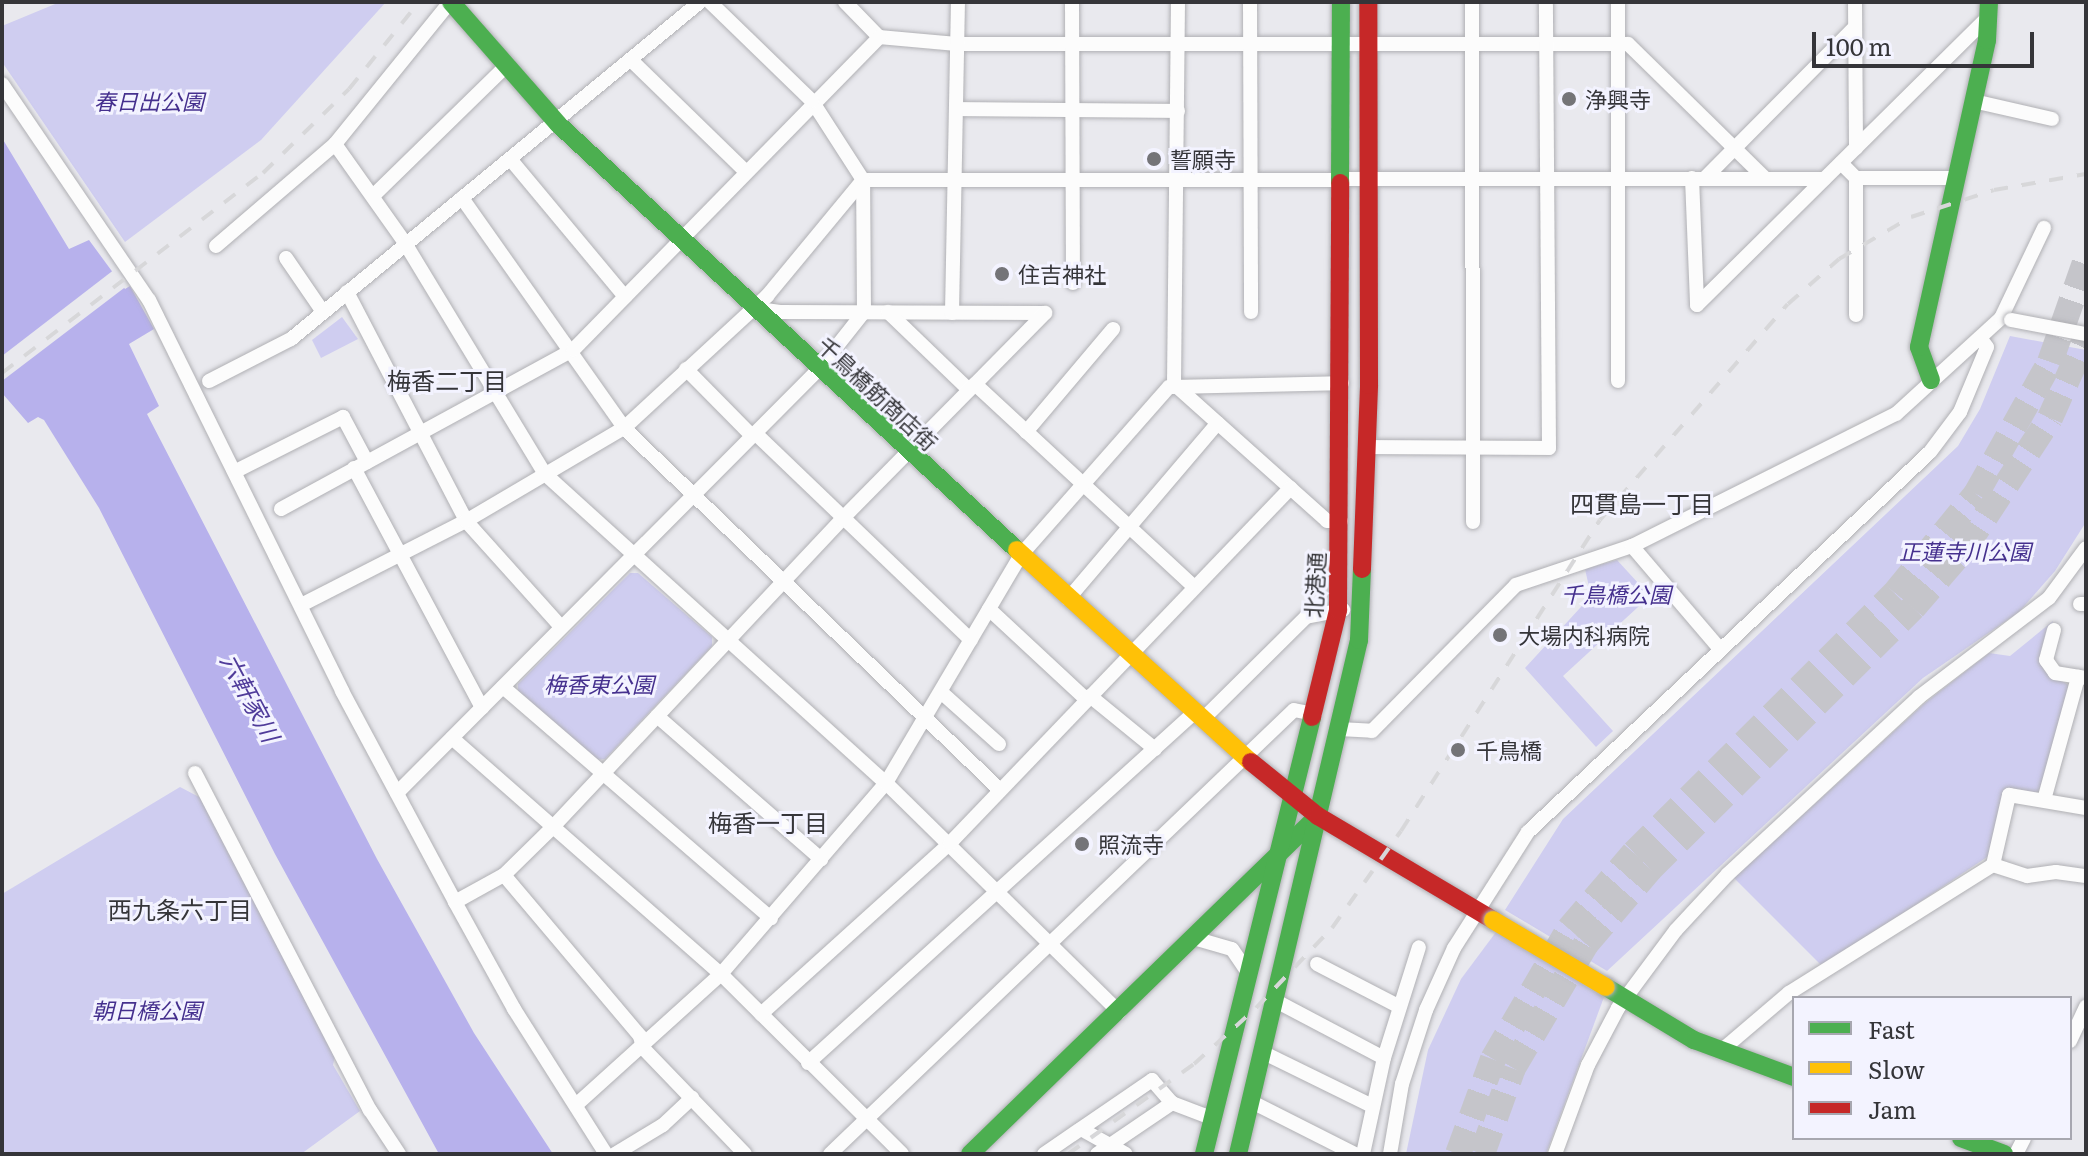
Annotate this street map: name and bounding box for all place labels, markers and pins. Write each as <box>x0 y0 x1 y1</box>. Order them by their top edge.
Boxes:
place label: 浄興寺 <box>1585 86 1651 112</box>
marker: 浄興寺 <box>1560 90 1578 108</box>
place label: 誓願寺 <box>1170 146 1236 172</box>
marker: 誓願寺 <box>1145 150 1163 168</box>
place label: 住吉神社 <box>1018 261 1106 287</box>
marker: 住吉神社 <box>993 265 1011 283</box>
place label: 大場内科病院 <box>1518 622 1650 648</box>
marker: 大場内科病院 <box>1489 624 1511 646</box>
place label: 千鳥橋 <box>1476 737 1542 763</box>
marker: 千鳥橋 <box>1447 739 1469 761</box>
place label: 照流寺 <box>1098 831 1164 857</box>
marker: 照流寺 <box>1073 835 1091 853</box>

